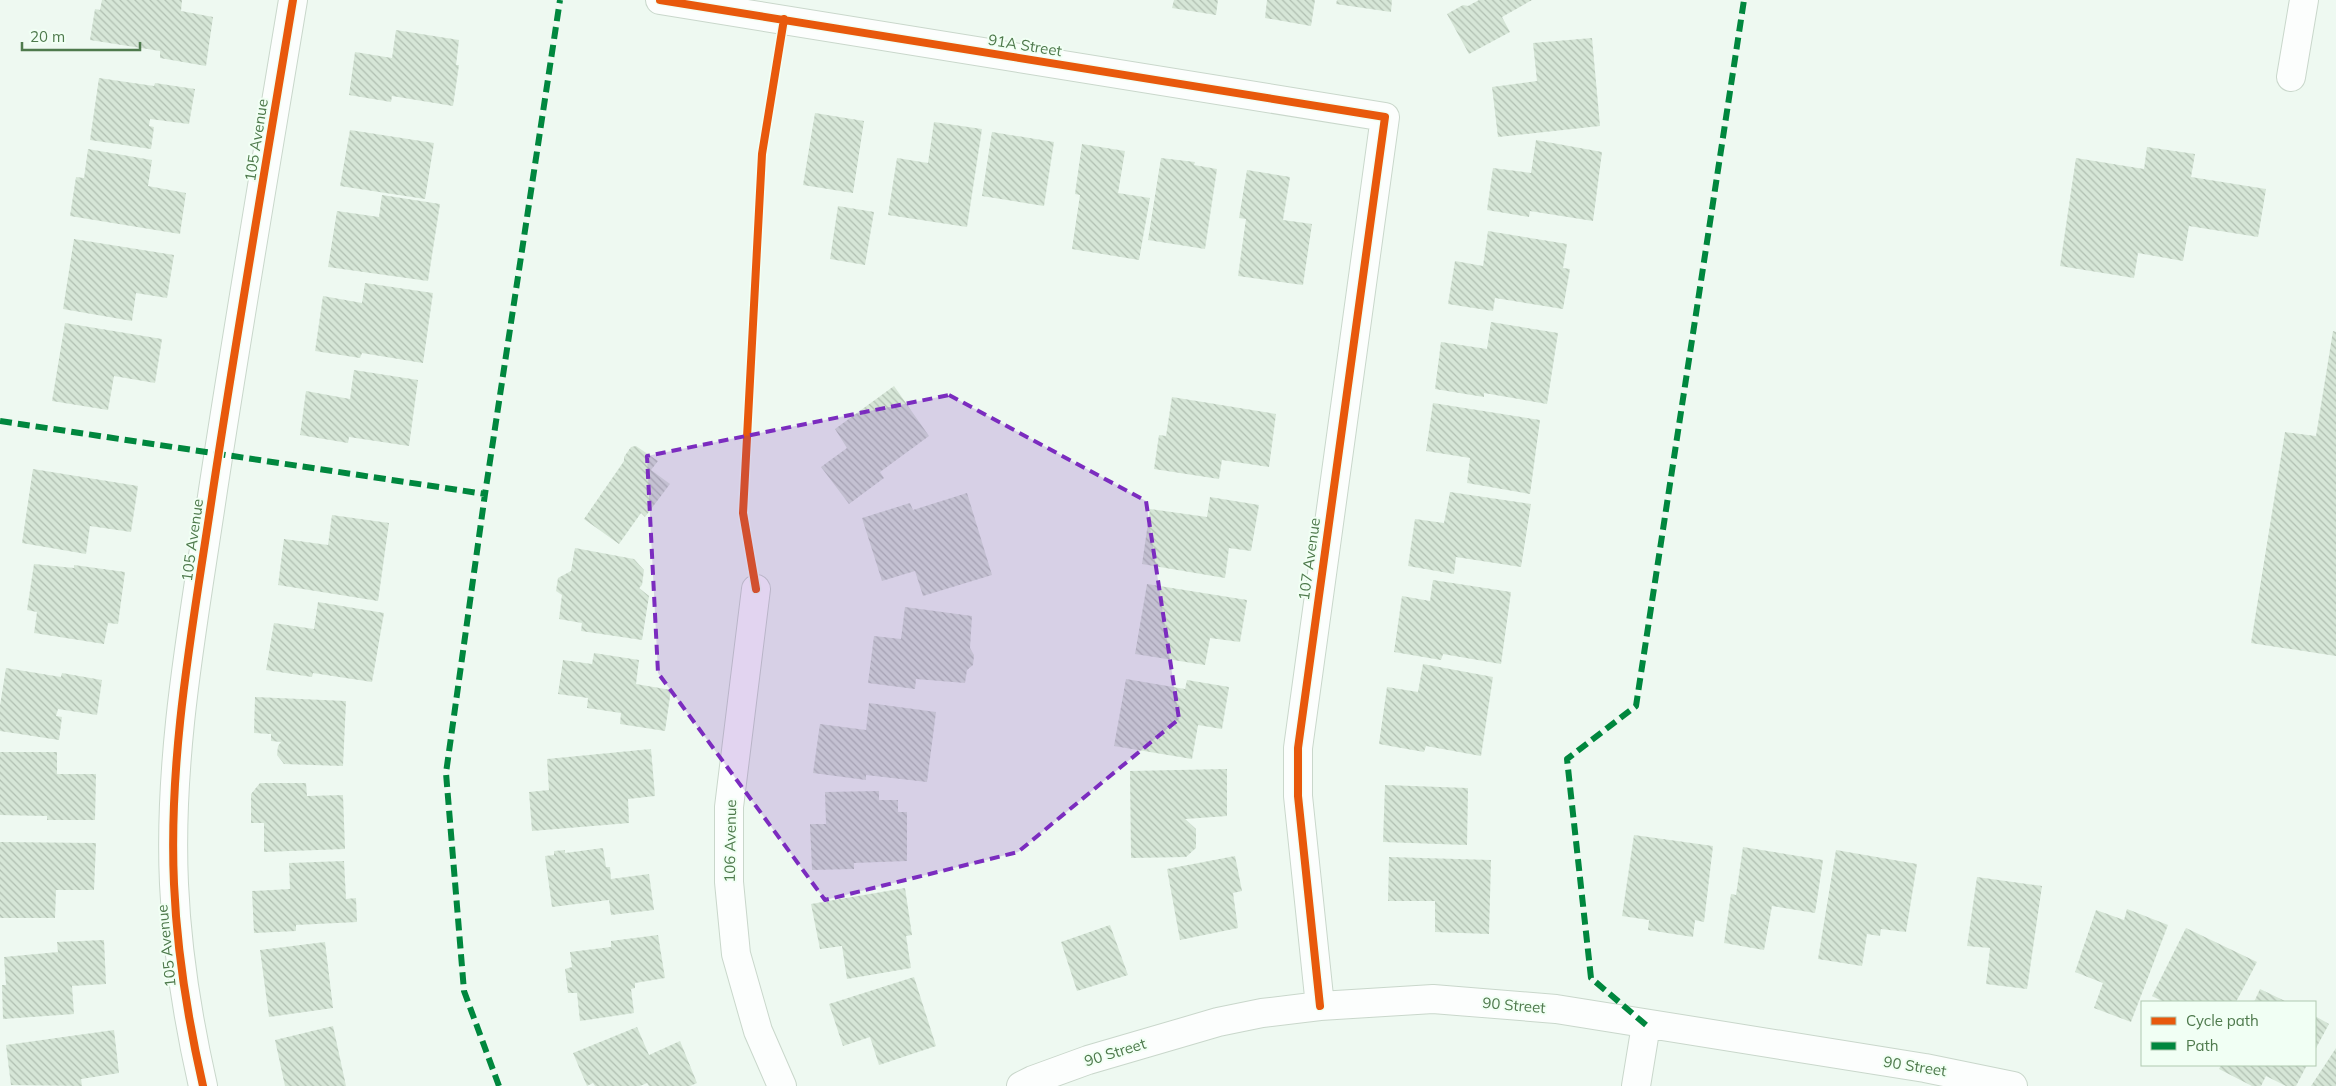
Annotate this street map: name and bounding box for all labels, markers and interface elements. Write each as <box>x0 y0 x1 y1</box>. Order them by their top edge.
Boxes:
scale bar <box>22 20 140 52</box>
text: 20 m <box>30 27 65 46</box>
street label: 91A Street <box>987 30 1063 60</box>
street label: 105 Avenue <box>240 97 272 183</box>
street label: 105 Avenue <box>177 497 207 583</box>
street label: 107 Avenue <box>1294 516 1324 602</box>
street label: 106 Avenue <box>720 799 740 883</box>
street label: 105 Avenue <box>152 904 180 988</box>
street label: 90 Street <box>1482 993 1546 1017</box>
legend <box>2141 1001 2316 1066</box>
text: Cycle path <box>2186 1011 2259 1030</box>
street label: 90 Street <box>1082 1034 1148 1070</box>
text: Path <box>2186 1036 2218 1055</box>
street label: 90 Street <box>1882 1052 1948 1080</box>

